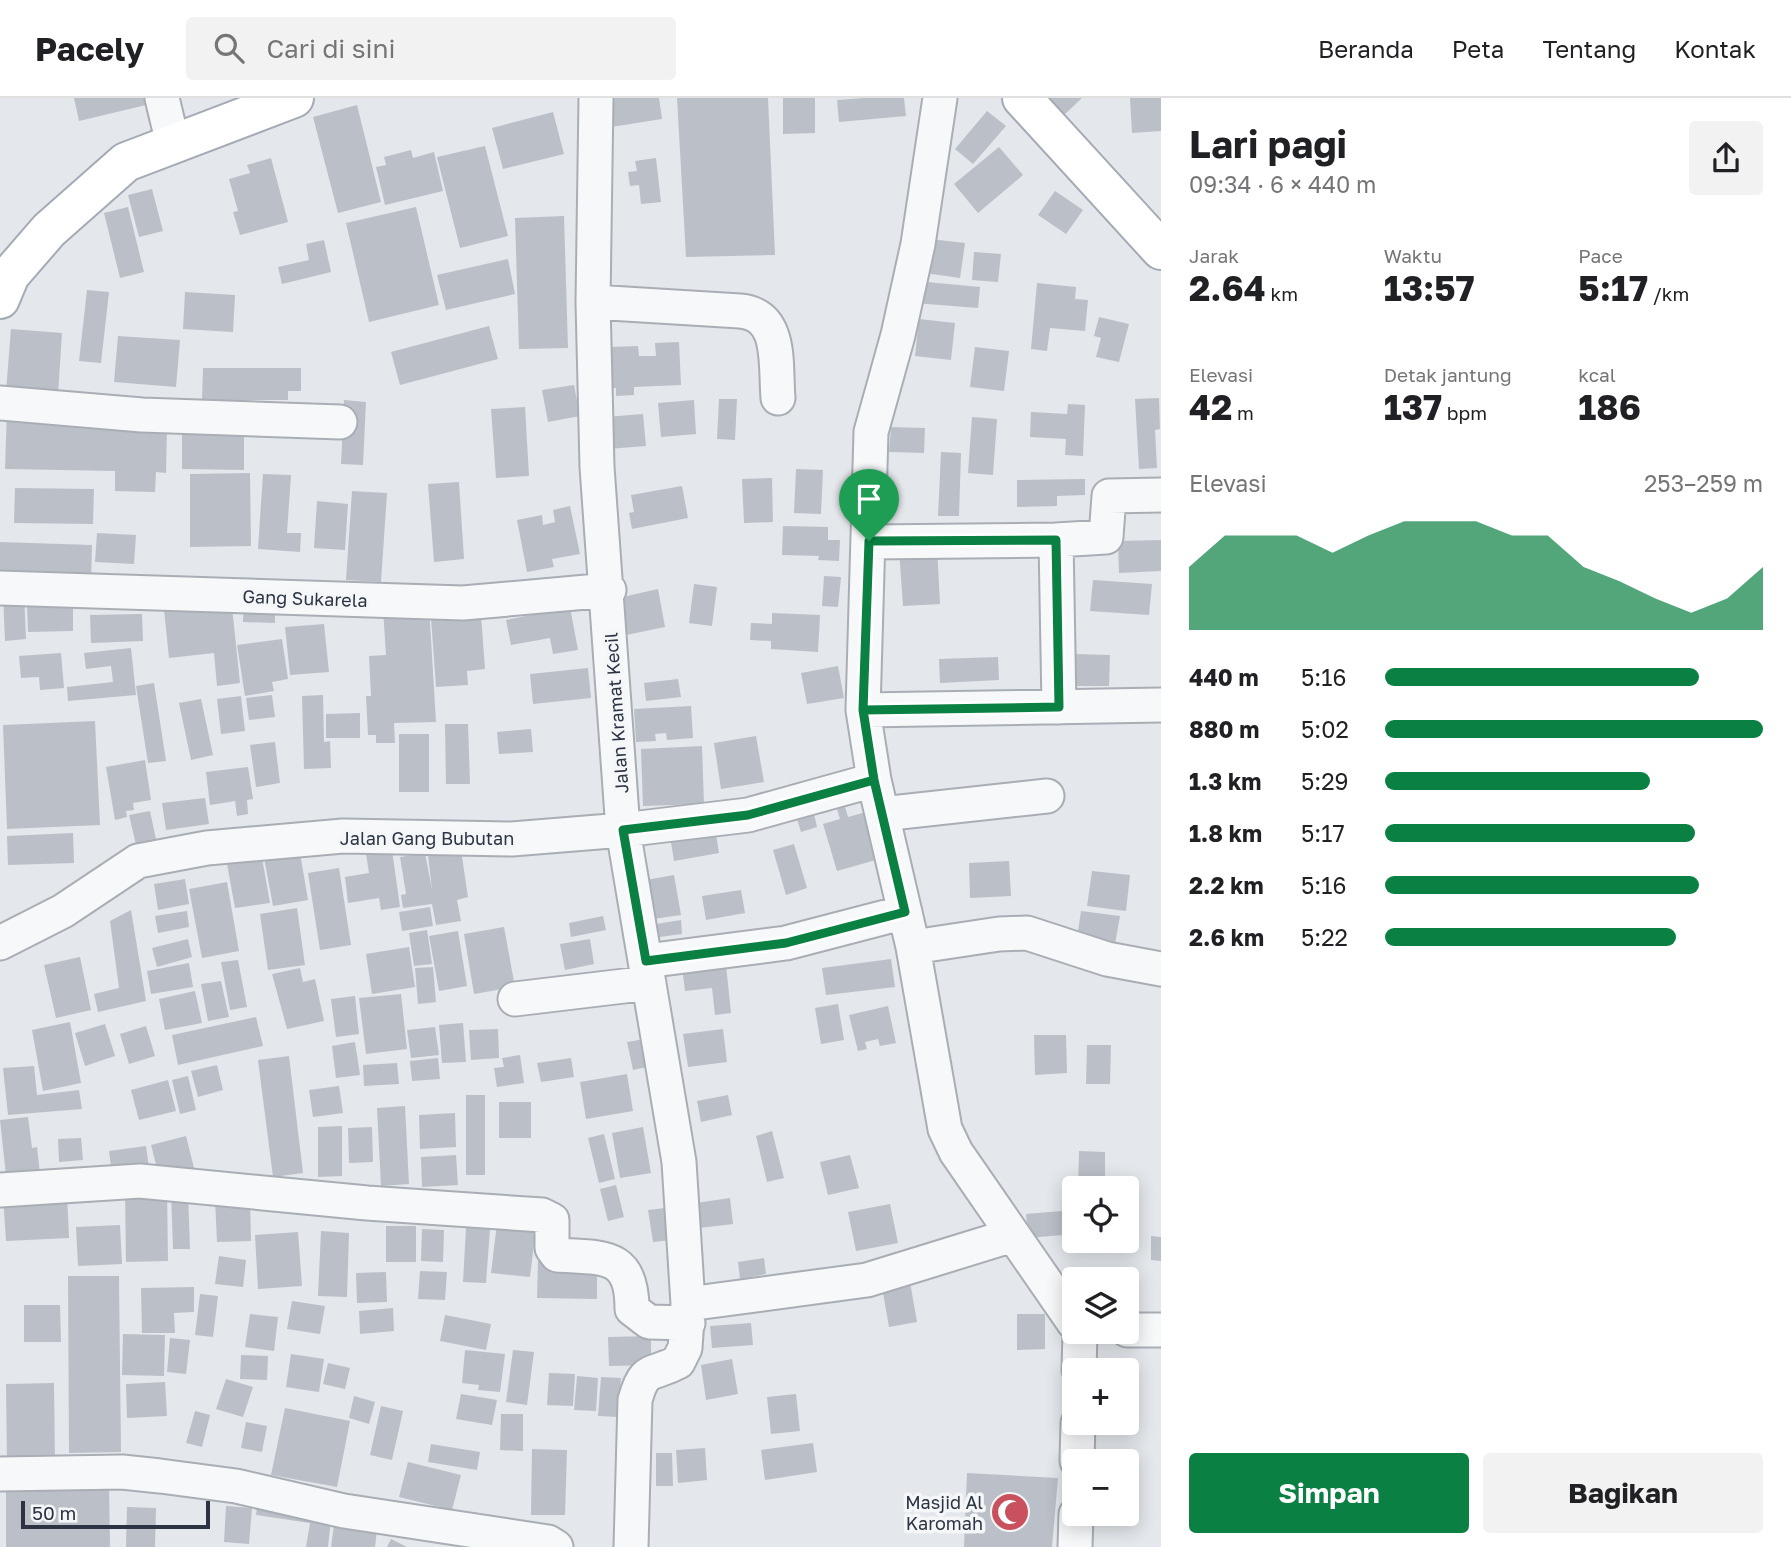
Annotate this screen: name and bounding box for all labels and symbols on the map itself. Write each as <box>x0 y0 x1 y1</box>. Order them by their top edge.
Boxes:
pin <box>839 469 899 541</box>
street label: Gang Sukarela <box>242 585 368 611</box>
street label: Jalan Kramat Kecil <box>599 631 633 794</box>
street label: Jalan Gang Bubutan <box>340 827 514 849</box>
place label: Masjid Al Karomah <box>905 1491 983 1534</box>
mosque icon: Masjid Al Karomah <box>989 1491 1031 1533</box>
scale bar <box>21 1498 210 1530</box>

